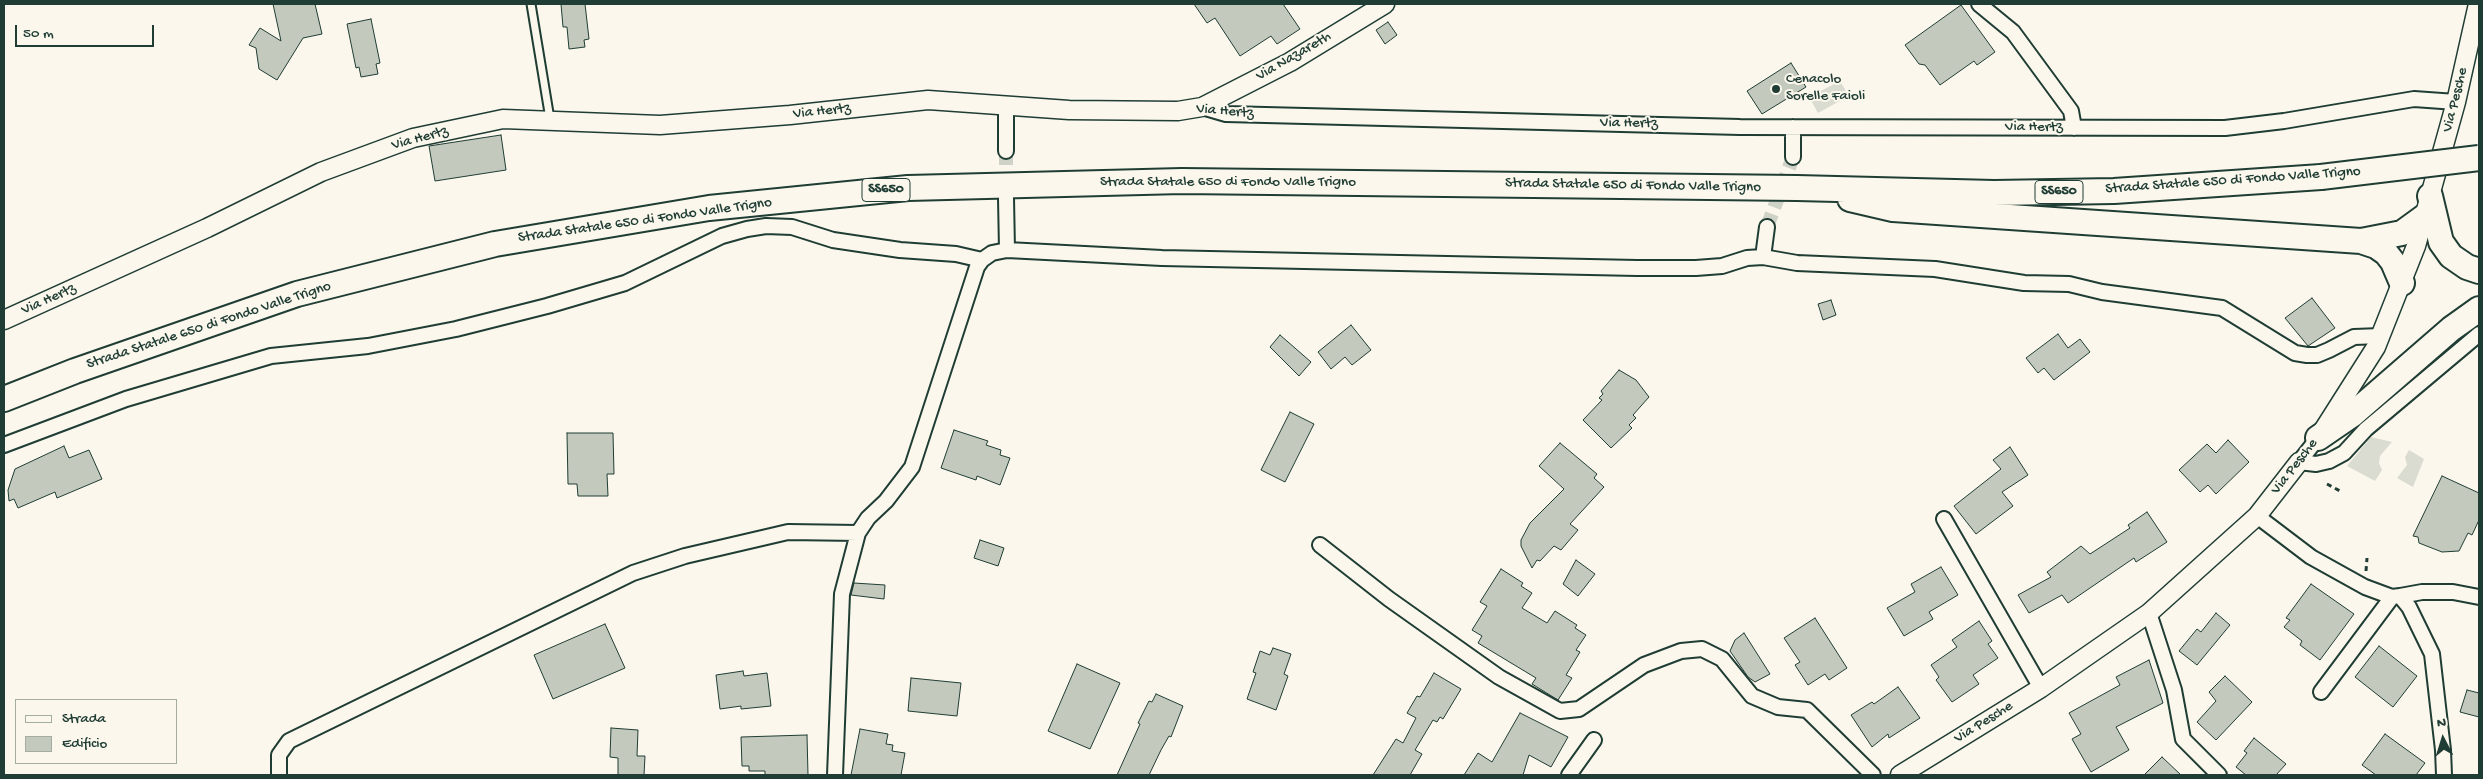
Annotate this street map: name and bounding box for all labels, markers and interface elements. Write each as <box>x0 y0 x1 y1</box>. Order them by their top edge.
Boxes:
scale bar <box>18 15 156 47</box>
text: 50 m <box>23 25 54 43</box>
street label: Via Nazareth <box>1253 28 1335 86</box>
street label: Via Pesche <box>2439 66 2473 134</box>
place label: Cenacolo Sorelle Faioli <box>1786 71 1865 106</box>
marker: Cenacolo Sorelle Faioli <box>1770 83 1782 95</box>
street label: Via Hertz <box>792 100 852 124</box>
street label: Via Hertz <box>1195 101 1255 123</box>
street label: Via Hertz <box>1600 114 1658 134</box>
street label: Via Hertz <box>2005 119 2063 137</box>
street label: Via Hertz <box>390 123 450 155</box>
street label: Strada Statale 650 di Fondo Valle Trigno <box>2105 163 2361 199</box>
street label: Strada Statale 650 di Fondo Valle Trigno <box>1100 174 1356 192</box>
street label: Strada Statale 650 di Fondo Valle Trigno <box>1505 175 1761 197</box>
road number: SS650 <box>862 178 910 202</box>
road number: SS650 <box>2035 180 2083 203</box>
street label: Strada Statale 650 di Fondo Valle Trigno <box>517 194 773 248</box>
street label: Strada Statale 650 di Fondo Valle Trigno <box>84 278 334 374</box>
street label: Via Hertz <box>19 280 79 320</box>
street label: Via Pesche <box>2268 435 2322 499</box>
street label: Via Pesche <box>1951 698 2017 748</box>
legend <box>15 699 178 764</box>
text: Strada <box>62 710 106 728</box>
north arrow <box>2418 714 2468 764</box>
text: N <box>2436 715 2447 732</box>
text: Edificio <box>62 735 107 753</box>

